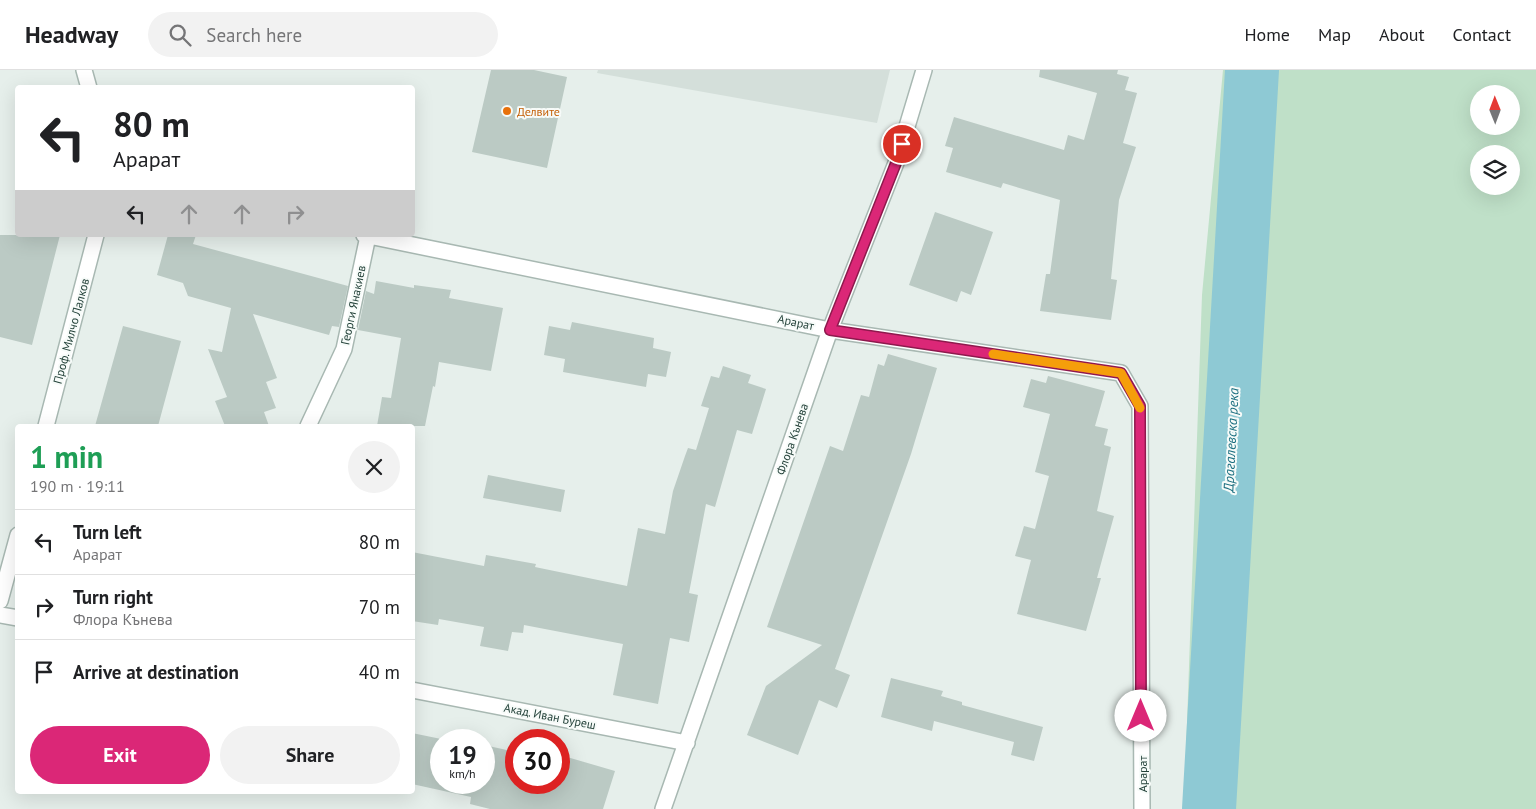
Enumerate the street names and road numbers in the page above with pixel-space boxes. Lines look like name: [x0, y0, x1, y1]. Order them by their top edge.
street label: Георги Янакиев: [337, 264, 369, 346]
street label: Проф. Милчо Лалков: [50, 277, 92, 385]
street label: Арарат: [776, 311, 816, 333]
street label: Флора Кънева: [773, 401, 811, 477]
street label: Акад. Иван Буреш: [503, 700, 597, 732]
street label: Арарат: [1135, 755, 1150, 792]

